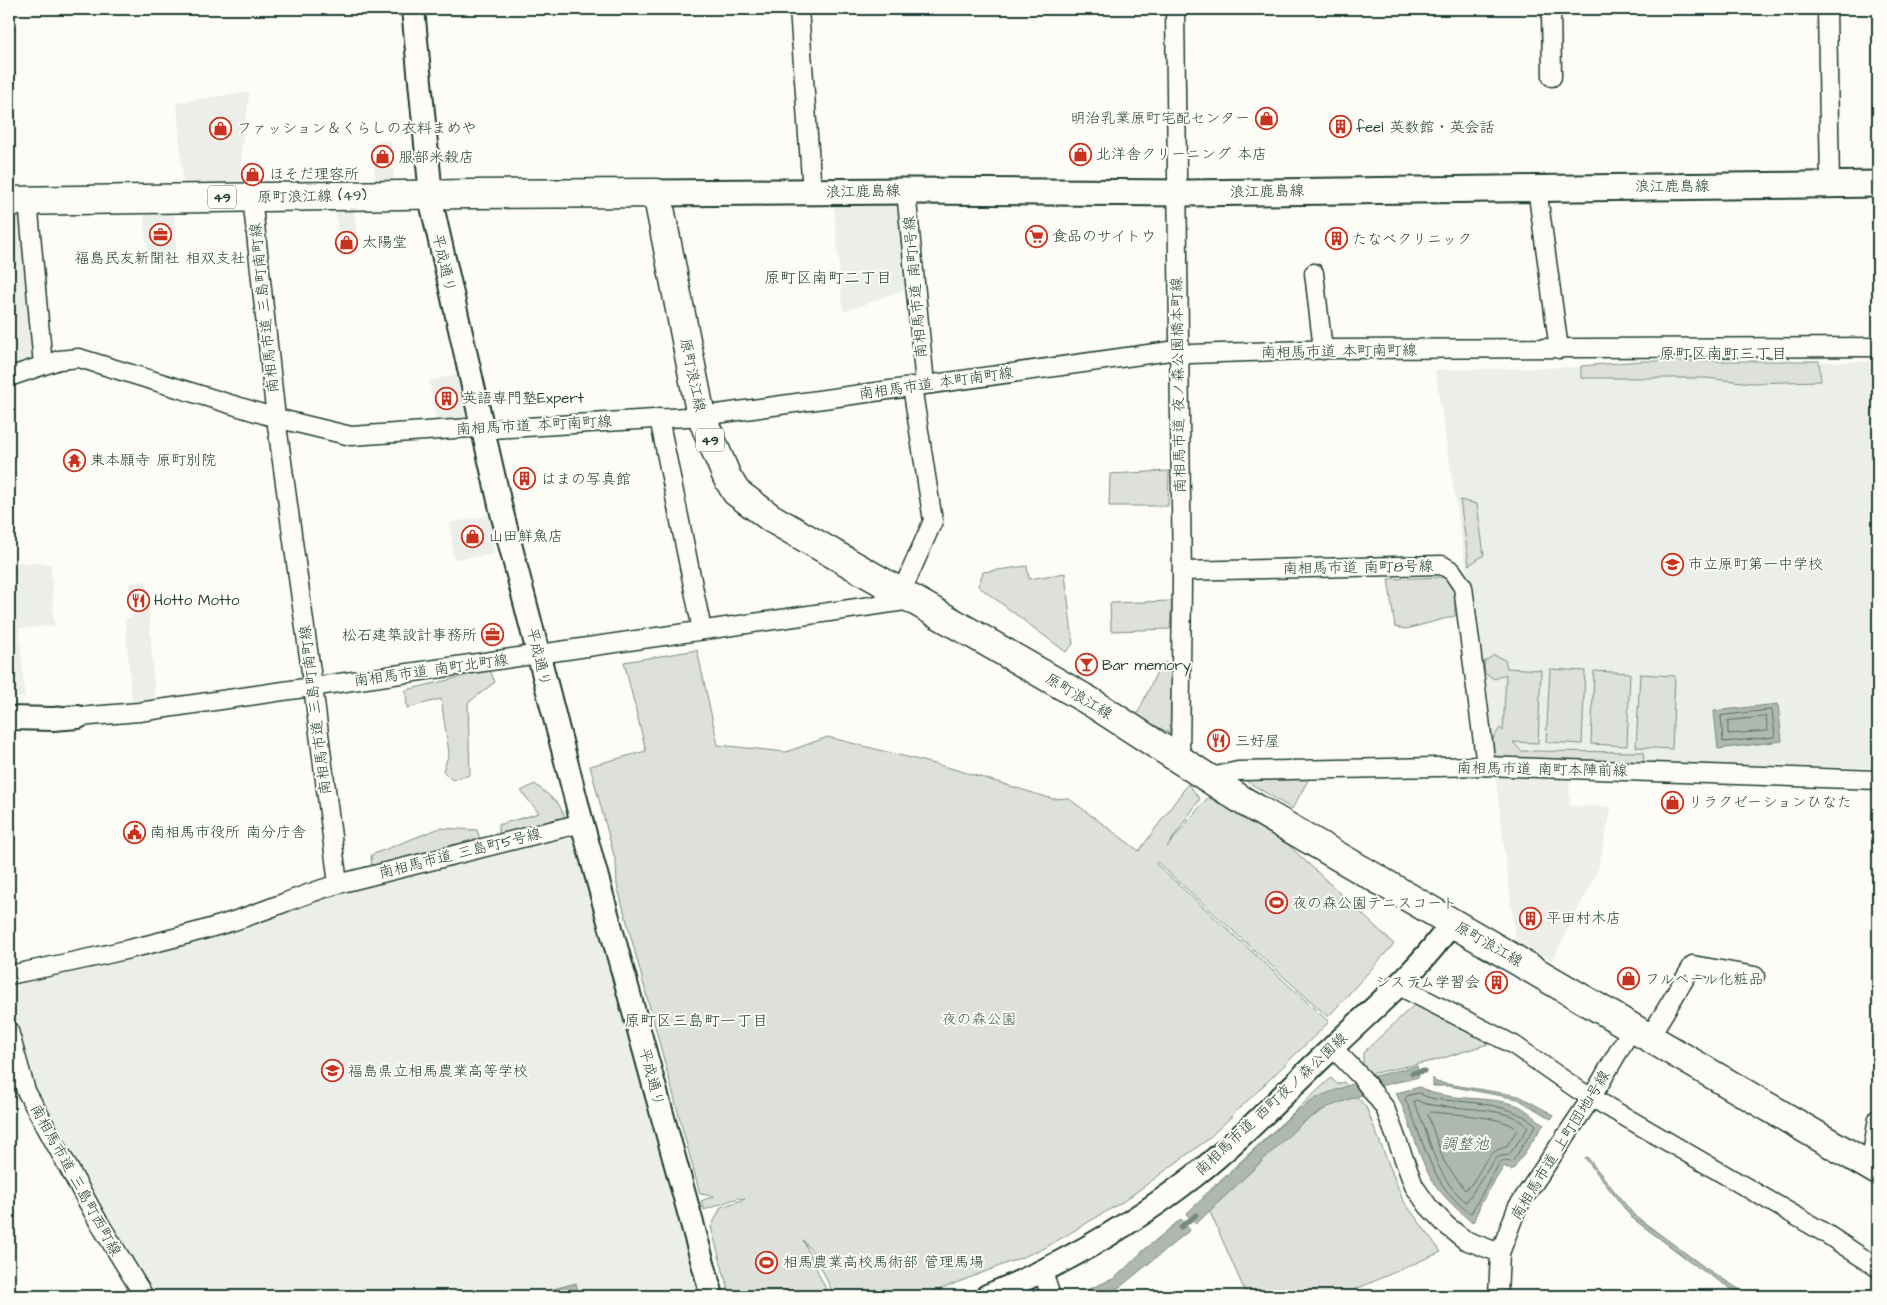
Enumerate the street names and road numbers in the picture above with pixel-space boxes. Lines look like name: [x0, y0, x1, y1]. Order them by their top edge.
street label: 浪江鹿島線: [1634, 176, 1710, 197]
street label: 浪江鹿島線: [825, 180, 901, 203]
street label: 浪江鹿島線: [1229, 180, 1305, 203]
street label: 原町浪江線 (49): [257, 185, 367, 208]
road number: 49: [208, 186, 236, 208]
street label: 南相馬市道 南町1号線: [899, 215, 932, 359]
street label: 南相馬市道 三島町南町線: [245, 222, 284, 394]
street label: 平成通り: [427, 232, 460, 295]
street label: 南相馬市道 夜ノ森公園橋本町線: [1166, 277, 1191, 493]
street label: 原町浪江線: [674, 336, 711, 414]
street label: 南相馬市道 本町南町線: [1261, 340, 1417, 363]
street label: 南相馬市道 本町南町線: [857, 362, 1015, 405]
street label: 南相馬市道 本町南町線: [456, 411, 612, 440]
road number: 49: [696, 428, 724, 452]
street label: 南相馬市道 南町8号線: [1282, 556, 1434, 579]
street label: 南相馬市道 三島町南町線: [295, 624, 336, 796]
street label: 平成通り: [521, 625, 556, 689]
street label: 南相馬市道 南町北町線: [352, 649, 510, 692]
street label: 原町浪江線: [1041, 668, 1116, 725]
street label: 南相馬市道 南町本陣前線: [1456, 758, 1628, 781]
street label: 南相馬市道 三島町5号線: [377, 823, 544, 884]
street label: 原町浪江線: [1451, 917, 1526, 972]
street label: 南相馬市道 西町夜ノ森公園線: [1191, 1028, 1352, 1181]
street label: 平成通り: [634, 1045, 669, 1109]
street label: 南相馬市道 上町団地1号線: [1506, 1066, 1615, 1224]
street label: 南相馬市道 三島町西町線: [25, 1100, 126, 1260]

